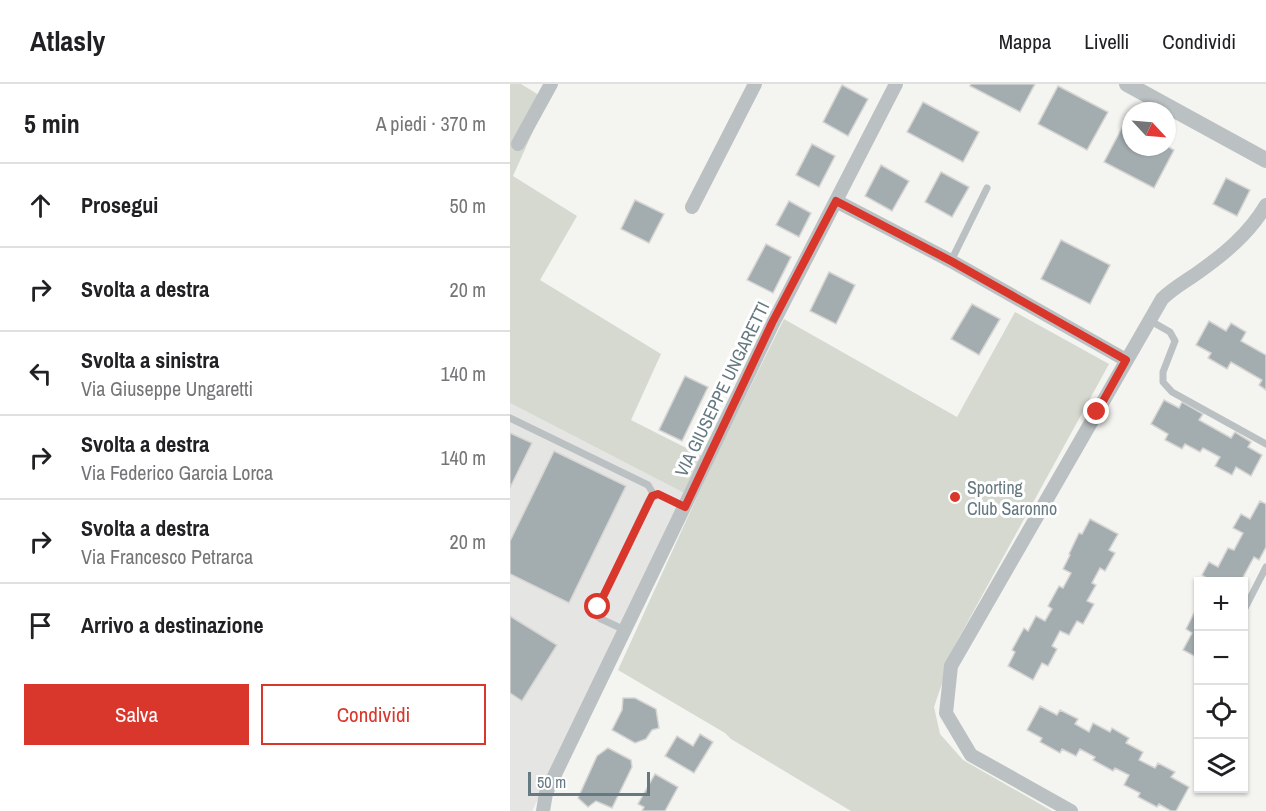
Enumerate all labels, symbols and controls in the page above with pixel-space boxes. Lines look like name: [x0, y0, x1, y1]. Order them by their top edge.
text: Atlasly: [30, 22, 105, 60]
text: Mappa: [999, 27, 1051, 56]
text: Livelli: [1084, 27, 1129, 56]
text: Condividi: [1162, 27, 1236, 56]
north arrow: [1122, 102, 1176, 156]
text: 5 min: [24, 106, 80, 141]
text: A piedi · 370 m: [376, 110, 486, 137]
icon: ahead: [24, 189, 57, 222]
text: Prosegui: [81, 190, 158, 220]
text: 50 m: [450, 192, 486, 219]
icon: right: [24, 273, 57, 306]
text: Svolta a destra: [81, 274, 209, 304]
text: 20 m: [450, 276, 486, 303]
street label: VIA GIUSEPPE UNGARETTI: [669, 297, 775, 481]
text: Svolta a sinistra: [81, 345, 219, 375]
icon: left: [24, 357, 57, 390]
text: 140 m: [440, 360, 486, 387]
text: Via Giuseppe Ungaretti: [81, 375, 253, 402]
route end: [1083, 398, 1109, 424]
text: Svolta a destra: [81, 429, 209, 459]
icon: right: [24, 441, 57, 474]
text: 140 m: [440, 444, 486, 471]
text: Via Federico Garcia Lorca: [81, 459, 273, 486]
place label: Sporting Club Saronno: [967, 475, 1057, 521]
marker: Sporting Club Saronno: [948, 490, 962, 504]
text: Svolta a destra: [81, 513, 209, 543]
icon: right: [24, 525, 57, 558]
text: 20 m: [450, 528, 486, 555]
text: Via Francesco Petrarca: [81, 543, 253, 570]
map controls: [1194, 577, 1248, 793]
button: +: [1194, 577, 1248, 631]
route start: [584, 593, 610, 619]
icon: arrive: [24, 609, 57, 642]
text: Arrivo a destinazione: [81, 610, 263, 640]
button: −: [1194, 631, 1248, 685]
button: Salva: [24, 684, 249, 745]
button: Condividi: [261, 684, 486, 745]
button: locate: [1194, 685, 1248, 739]
button: layers: [1194, 739, 1248, 793]
scale bar: [528, 769, 650, 796]
text: 50 m: [537, 771, 566, 793]

